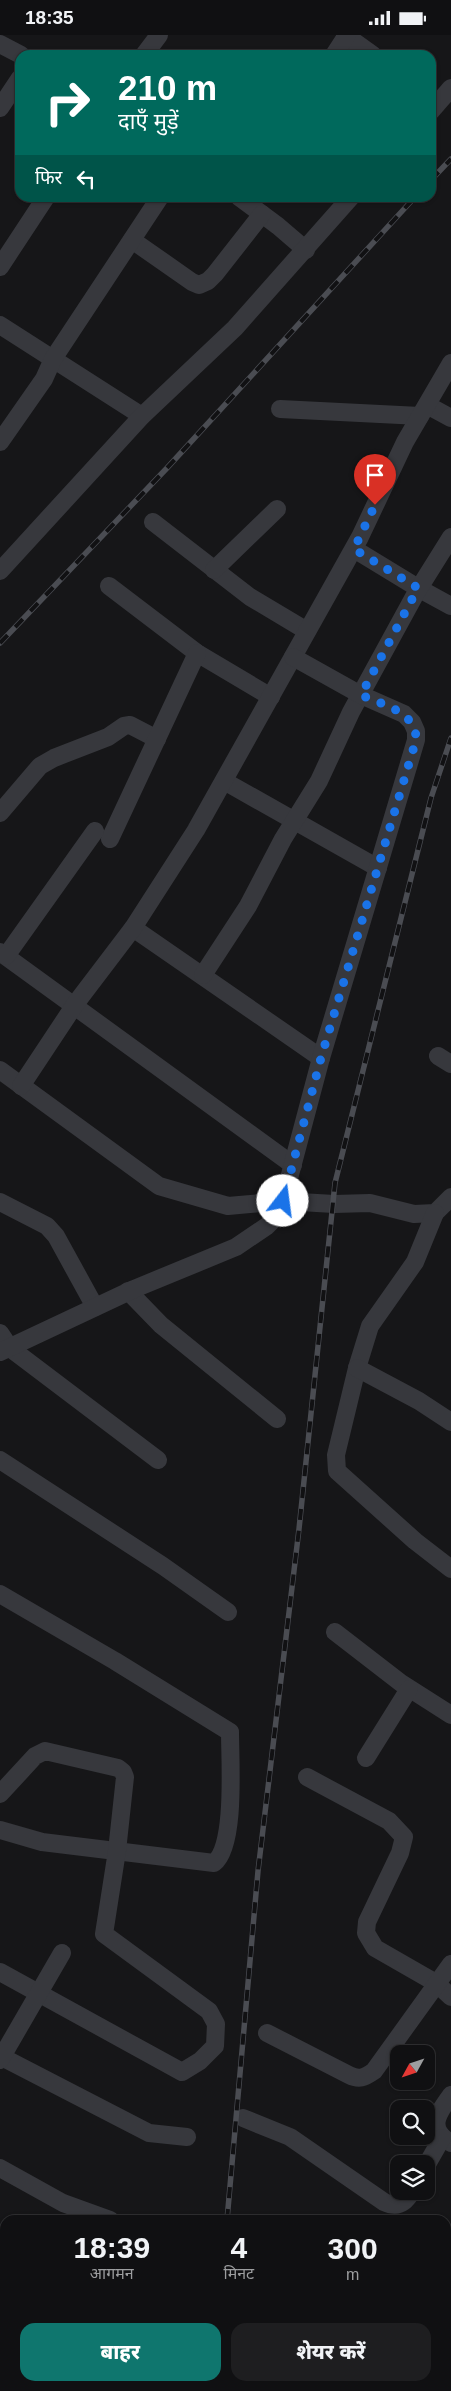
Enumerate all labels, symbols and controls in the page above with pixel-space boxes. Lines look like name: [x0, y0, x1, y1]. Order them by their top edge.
text: 18:35: [25, 7, 74, 28]
text: 210 m: [118, 68, 217, 107]
icon: right: [35, 70, 100, 135]
text: दाएँ मुड़ें: [118, 109, 179, 134]
icon: left: [72, 165, 100, 193]
text: फिर: [35, 167, 62, 188]
pin: [354, 454, 396, 505]
icon: arrive: [361, 461, 389, 489]
position arrow: [256, 1174, 308, 1226]
north arrow: [390, 2045, 435, 2090]
map controls: [390, 2045, 435, 2200]
button: search: [390, 2100, 435, 2145]
button: layers: [390, 2155, 435, 2200]
text: 18:39: [73, 2231, 150, 2264]
text: 4: [230, 2231, 247, 2264]
text: 300: [328, 2232, 378, 2265]
text: आगमन: [90, 2265, 134, 2282]
text: मिनट: [223, 2265, 254, 2282]
text: m: [346, 2266, 359, 2283]
button: बाहर: [20, 2323, 221, 2381]
button: शेयर करें: [231, 2323, 431, 2381]

